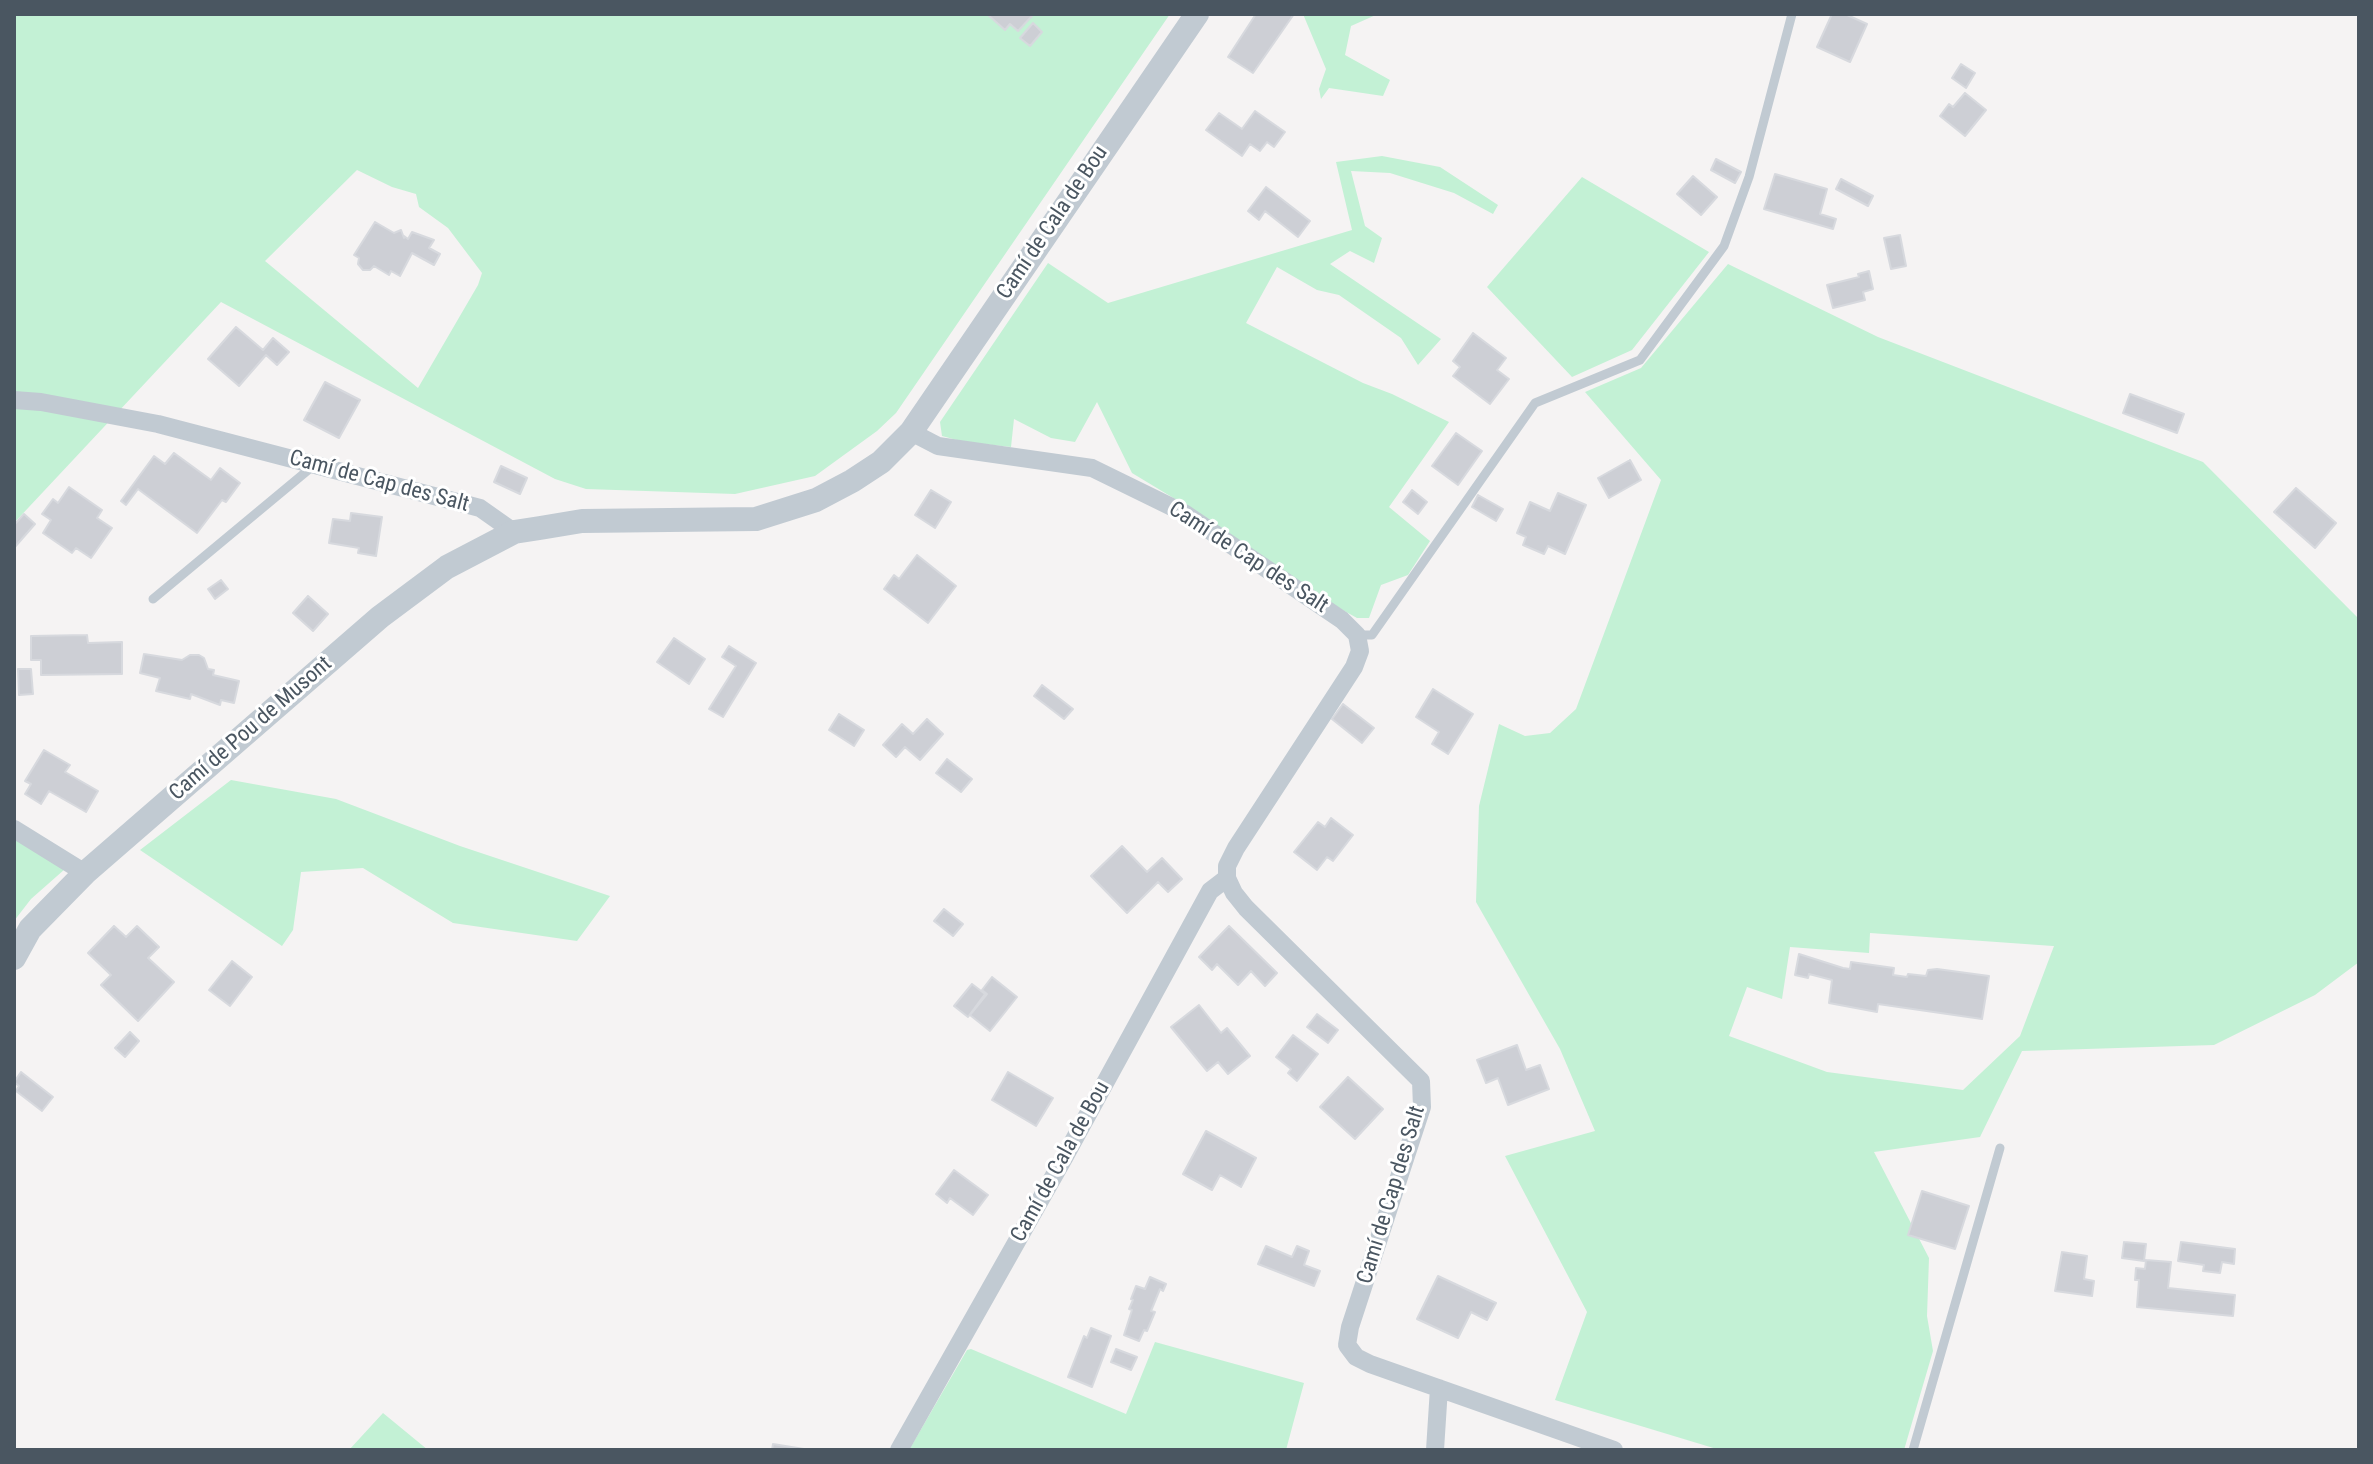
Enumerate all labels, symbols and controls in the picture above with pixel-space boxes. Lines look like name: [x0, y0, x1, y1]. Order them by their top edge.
street label: Camí de Cala de Bou: [992, 141, 1114, 305]
street label: Camí de Cap des Salt: [286, 445, 472, 519]
street label: Camí de Cap des Salt: [1163, 497, 1333, 619]
street label: Camí de Pou de Musont: [164, 651, 338, 807]
street label: Camí de Cala de Bou: [1006, 1077, 1116, 1247]
street label: Camí de Cap des Salt: [1352, 1103, 1432, 1287]

